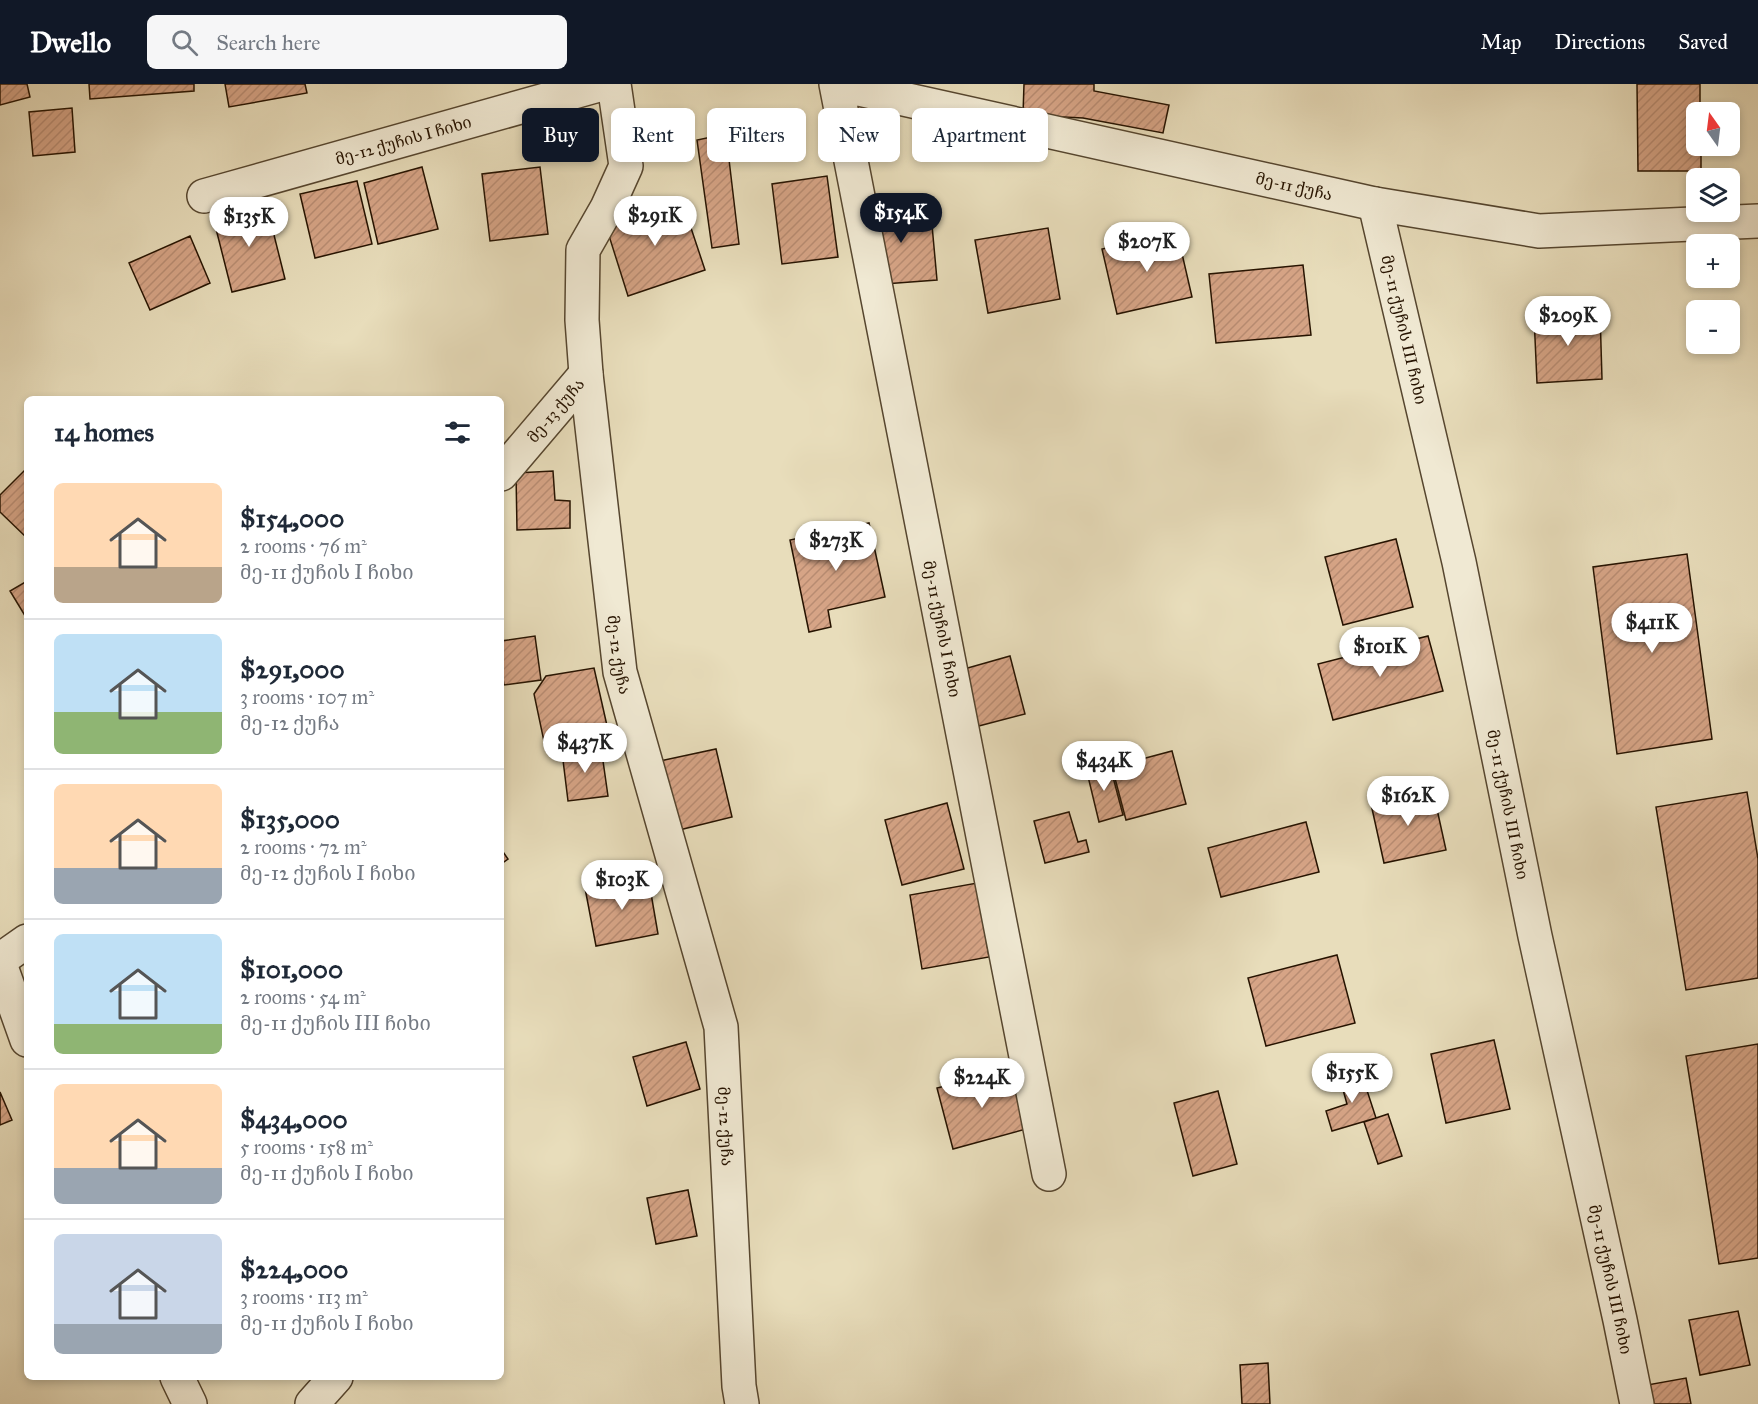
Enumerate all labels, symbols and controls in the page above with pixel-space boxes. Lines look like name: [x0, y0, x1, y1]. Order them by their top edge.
search box: [147, 15, 567, 69]
text: Dwello: [30, 25, 111, 60]
icon: search: [168, 26, 201, 59]
text: Search here: [216, 29, 320, 56]
text: Map: [1481, 29, 1522, 55]
text: Directions: [1555, 29, 1645, 55]
text: Saved: [1678, 29, 1728, 55]
north arrow: [1686, 102, 1740, 156]
map controls: [1686, 102, 1740, 354]
chip: Buy: [522, 108, 599, 162]
chip: Rent: [611, 108, 695, 162]
chip: Filters: [707, 108, 806, 162]
chip: New: [818, 108, 900, 162]
chip: Apartment: [912, 108, 1048, 162]
street label: მე-12 ქუჩის I ჩიხი: [333, 112, 474, 168]
street label: მე-11 ქუჩა: [1254, 168, 1334, 204]
button: layers: [1686, 168, 1740, 222]
pin: $154K: [859, 193, 943, 244]
pin: $291K: [613, 196, 697, 247]
pin: $135K: [207, 197, 291, 248]
text: $154K: [874, 200, 928, 224]
text: $291K: [628, 203, 682, 227]
text: $135K: [223, 204, 275, 228]
pin: $207K: [1105, 222, 1189, 273]
text: $207K: [1118, 229, 1176, 253]
button: +: [1686, 234, 1740, 288]
street label: მე-11 ქუჩის III ჩიხი: [1378, 253, 1431, 406]
pin: $209K: [1526, 296, 1610, 347]
button: −: [1686, 300, 1740, 354]
text: $209K: [1539, 303, 1597, 327]
street label: მე-13 ქუჩა: [523, 374, 588, 446]
text: 14 homes: [54, 416, 154, 448]
icon: filters: [441, 416, 474, 449]
text: $154,000: [240, 502, 344, 534]
icon: home: [102, 507, 174, 579]
pin: $273K: [794, 521, 878, 572]
text: $273K: [809, 528, 863, 552]
text: 2 rooms · 76 m²: [240, 534, 367, 558]
street label: მე-11 ქუჩის I ჩიხი: [919, 559, 965, 699]
text: მე-11 ქუჩის I ჩიხი: [240, 560, 414, 584]
pin: $411K: [1610, 603, 1694, 654]
text: $411K: [1625, 610, 1679, 634]
street label: მე-12 ქუჩა: [604, 614, 635, 696]
pin: $101K: [1338, 627, 1422, 678]
text: $101K: [1353, 634, 1407, 658]
text: $291,000: [240, 653, 345, 685]
icon: home: [102, 658, 174, 730]
text: 3 rooms · 107 m²: [240, 685, 374, 709]
text: მე-12 ქუჩა: [240, 711, 340, 735]
pin: $437K: [543, 723, 627, 774]
street label: მე-11 ქუჩის III ჩიხი: [1484, 728, 1533, 881]
text: $437K: [557, 730, 613, 754]
pin: $434K: [1062, 741, 1146, 792]
text: $434K: [1076, 748, 1132, 772]
pin: $162K: [1366, 776, 1450, 827]
text: $162K: [1381, 783, 1435, 807]
text: $135,000: [240, 803, 340, 835]
icon: home: [102, 808, 174, 880]
text: 2 rooms · 72 m²: [240, 835, 367, 859]
pin: $103K: [580, 860, 664, 911]
text: მე-12 ქუჩის I ჩიხი: [240, 861, 416, 885]
text: $103K: [595, 867, 649, 891]
text: $101,000: [240, 953, 343, 985]
icon: home: [102, 958, 174, 1030]
text: 2 rooms · 54 m²: [240, 985, 366, 1009]
text: მე-11 ქუჩის III ჩიხი: [240, 1011, 431, 1035]
pin: $155K: [1310, 1053, 1394, 1104]
pin: $224K: [940, 1058, 1024, 1109]
text: $155K: [1326, 1060, 1378, 1084]
text: $224K: [954, 1065, 1011, 1089]
street label: მე-12 ქუჩა: [714, 1086, 737, 1167]
text: $434,000: [240, 1103, 348, 1135]
icon: home: [102, 1108, 174, 1180]
text: 5 rooms · 158 m²: [240, 1135, 373, 1159]
text: მე-11 ქუჩის I ჩიხი: [240, 1161, 414, 1185]
street label: მე-11 ქუჩის III ჩიხი: [1585, 1203, 1636, 1356]
text: $224,000: [240, 1253, 348, 1285]
icon: home: [102, 1258, 174, 1330]
text: 3 rooms · 113 m²: [240, 1285, 368, 1309]
text: მე-11 ქუჩის I ჩიხი: [240, 1311, 414, 1335]

